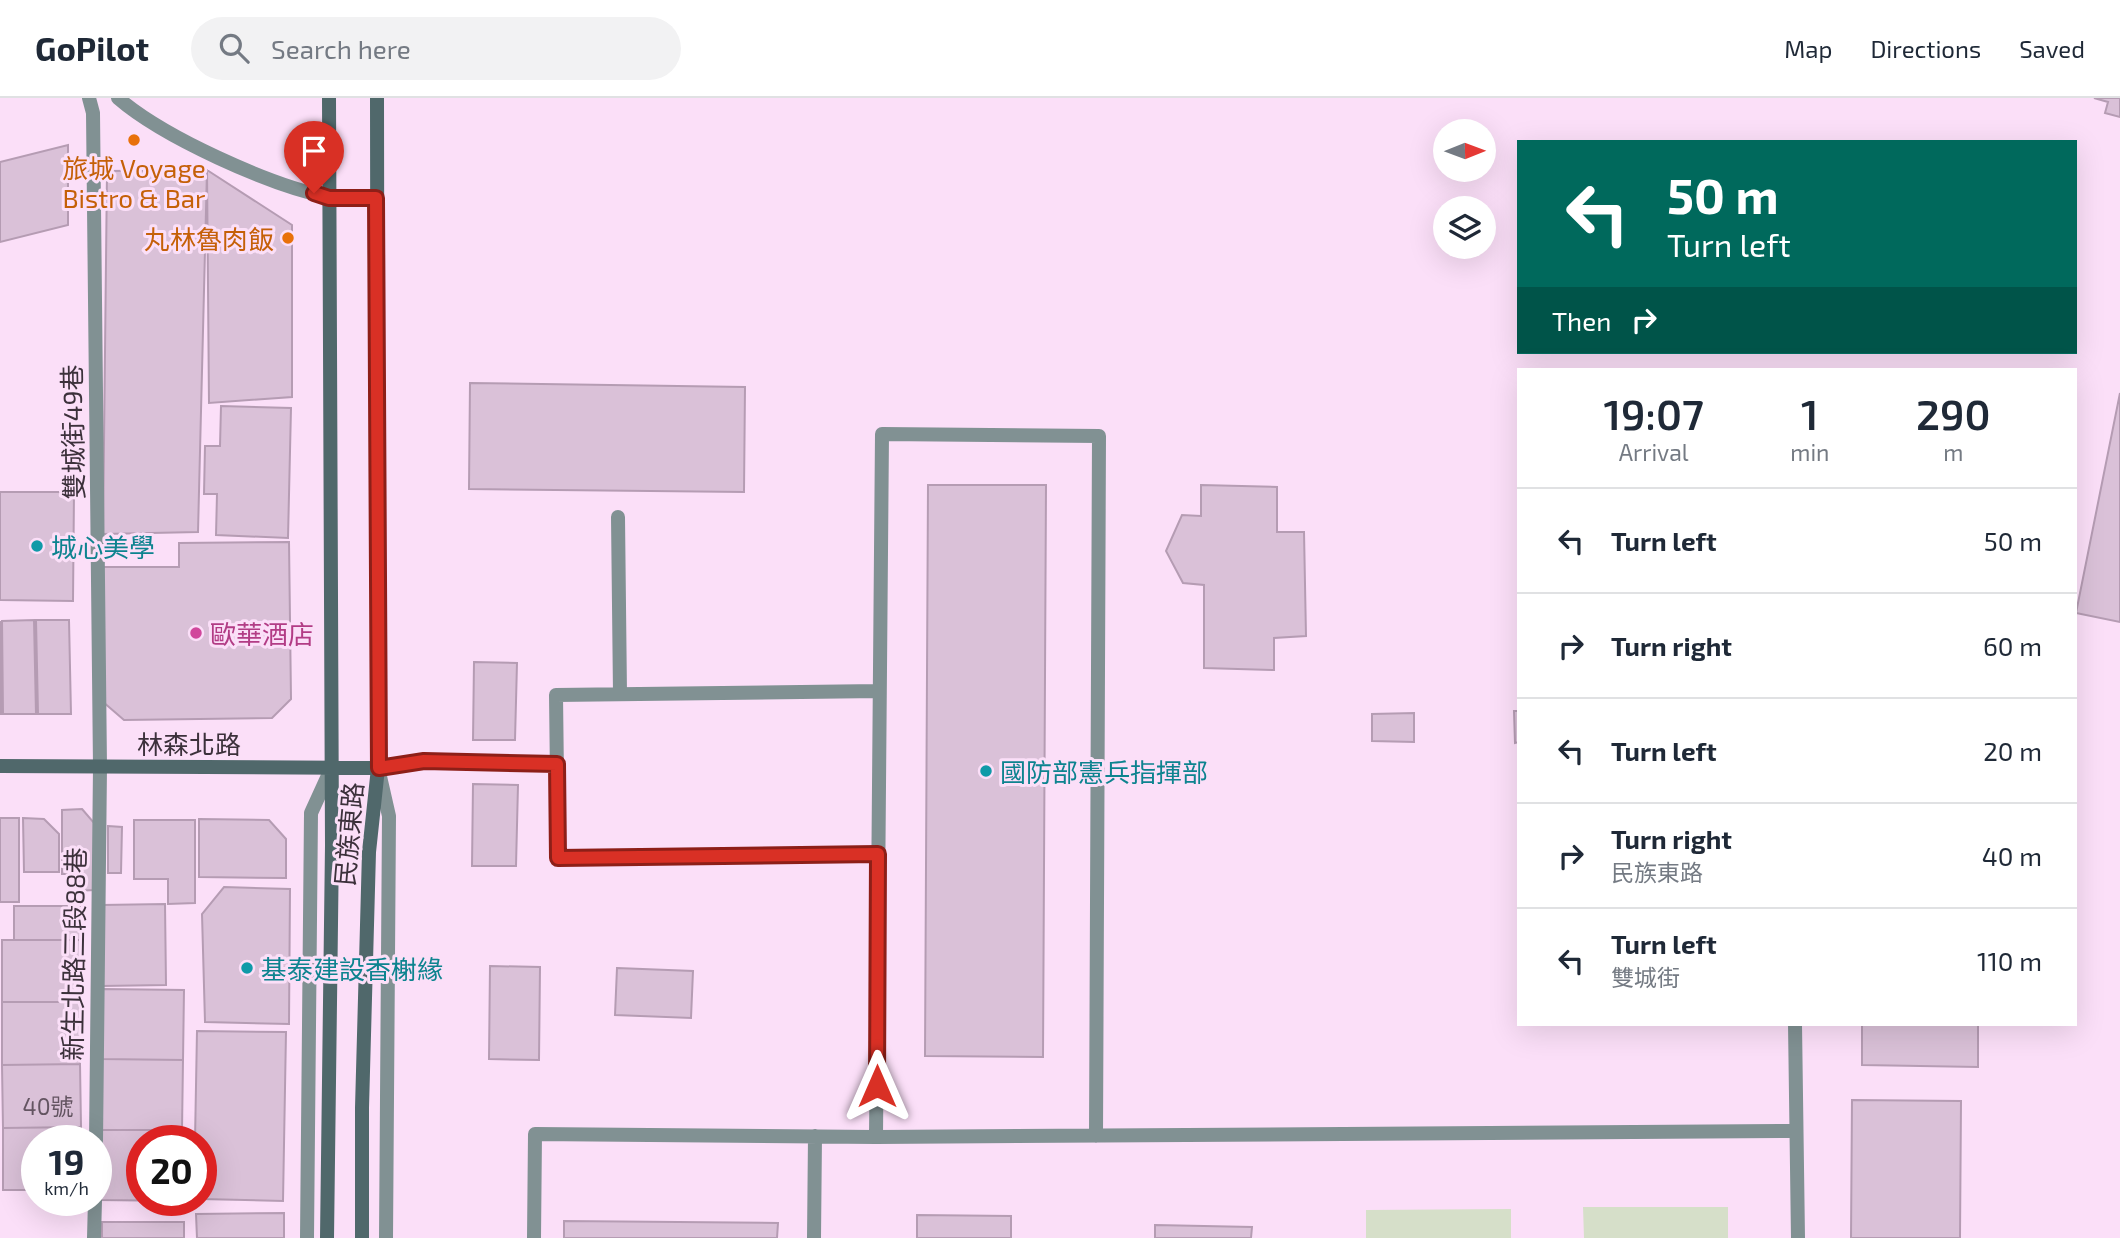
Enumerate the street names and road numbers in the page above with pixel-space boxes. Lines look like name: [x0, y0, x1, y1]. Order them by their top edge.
street label: 雙城街49巷: [55, 364, 89, 500]
street label: 林森北路: [137, 728, 241, 759]
street label: 民族東路: [328, 781, 368, 887]
street label: 新生北路三段88巷: [56, 847, 90, 1061]

